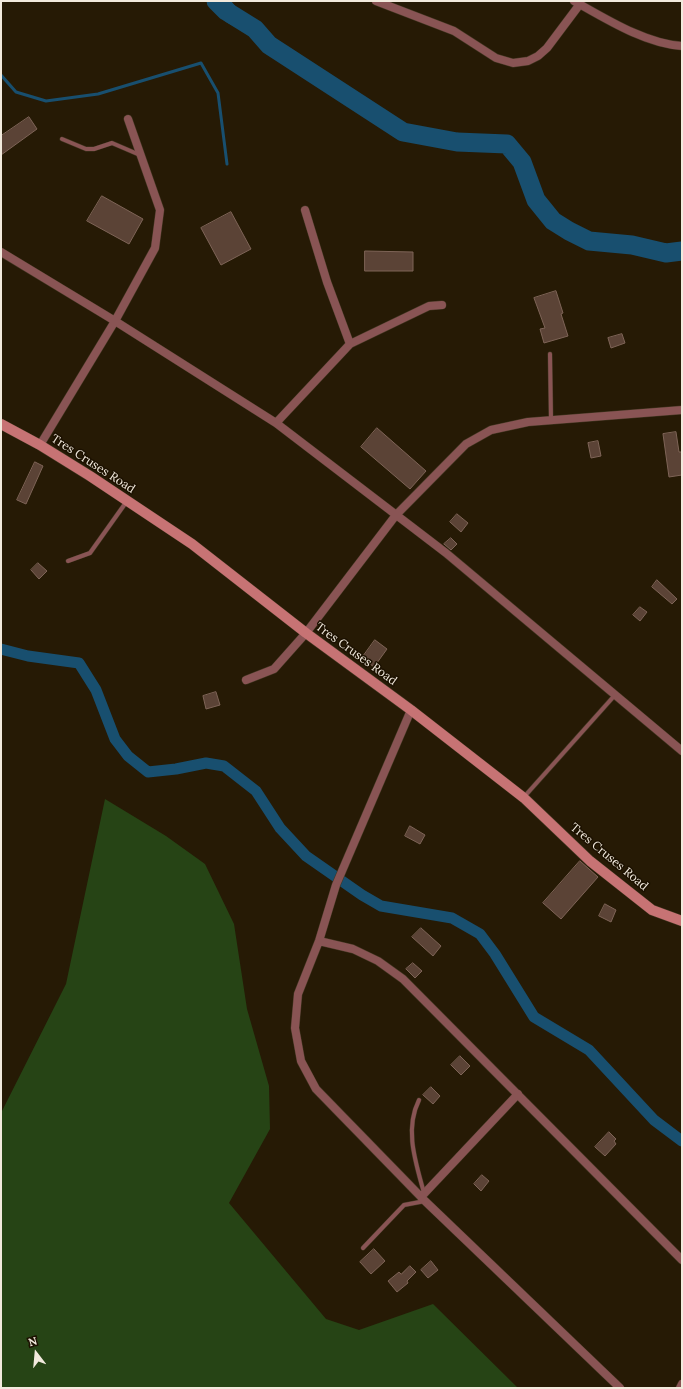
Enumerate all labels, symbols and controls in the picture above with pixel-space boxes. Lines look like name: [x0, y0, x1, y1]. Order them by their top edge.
street label: Tres Cruses Road: [48, 431, 138, 497]
street label: Tres Cruses Road: [312, 620, 400, 688]
street label: Tres Cruses Road: [567, 820, 651, 894]
north arrow: [16, 1333, 56, 1373]
text: N: [27, 1334, 39, 1349]

